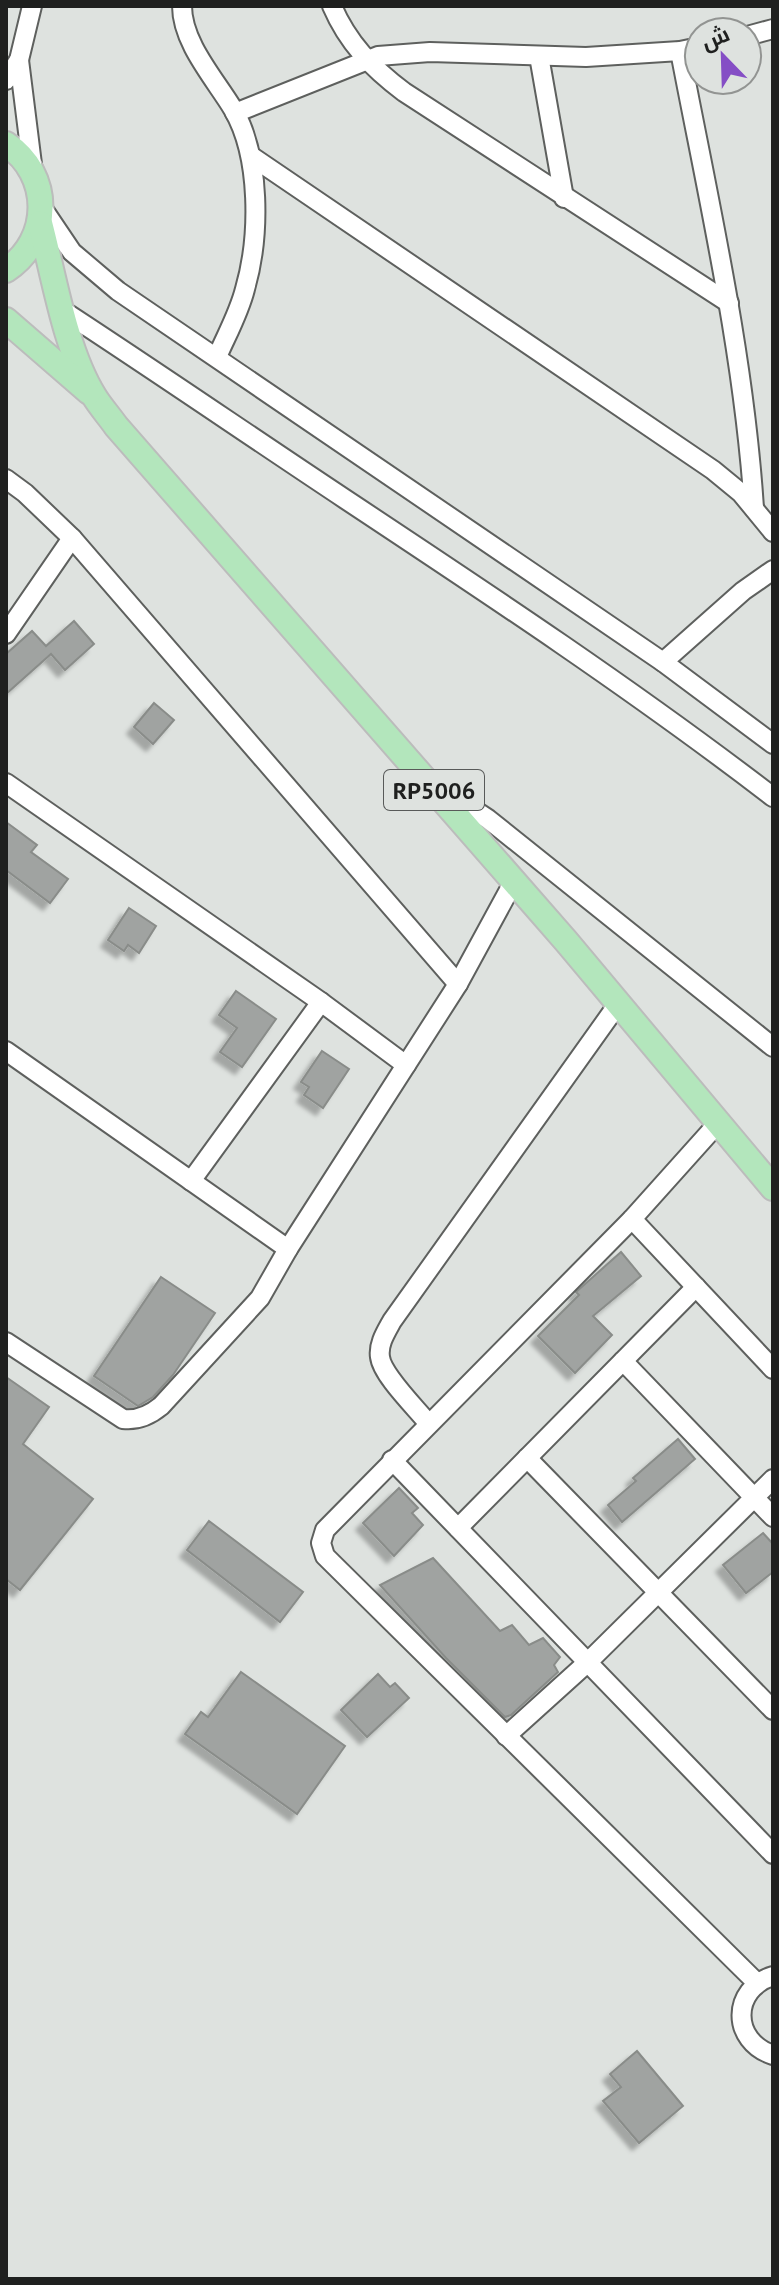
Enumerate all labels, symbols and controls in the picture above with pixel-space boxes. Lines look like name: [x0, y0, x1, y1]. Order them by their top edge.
north arrow: [683, 16, 763, 96]
text: ش: [697, 19, 734, 56]
road number: RP5006: [384, 770, 484, 810]

